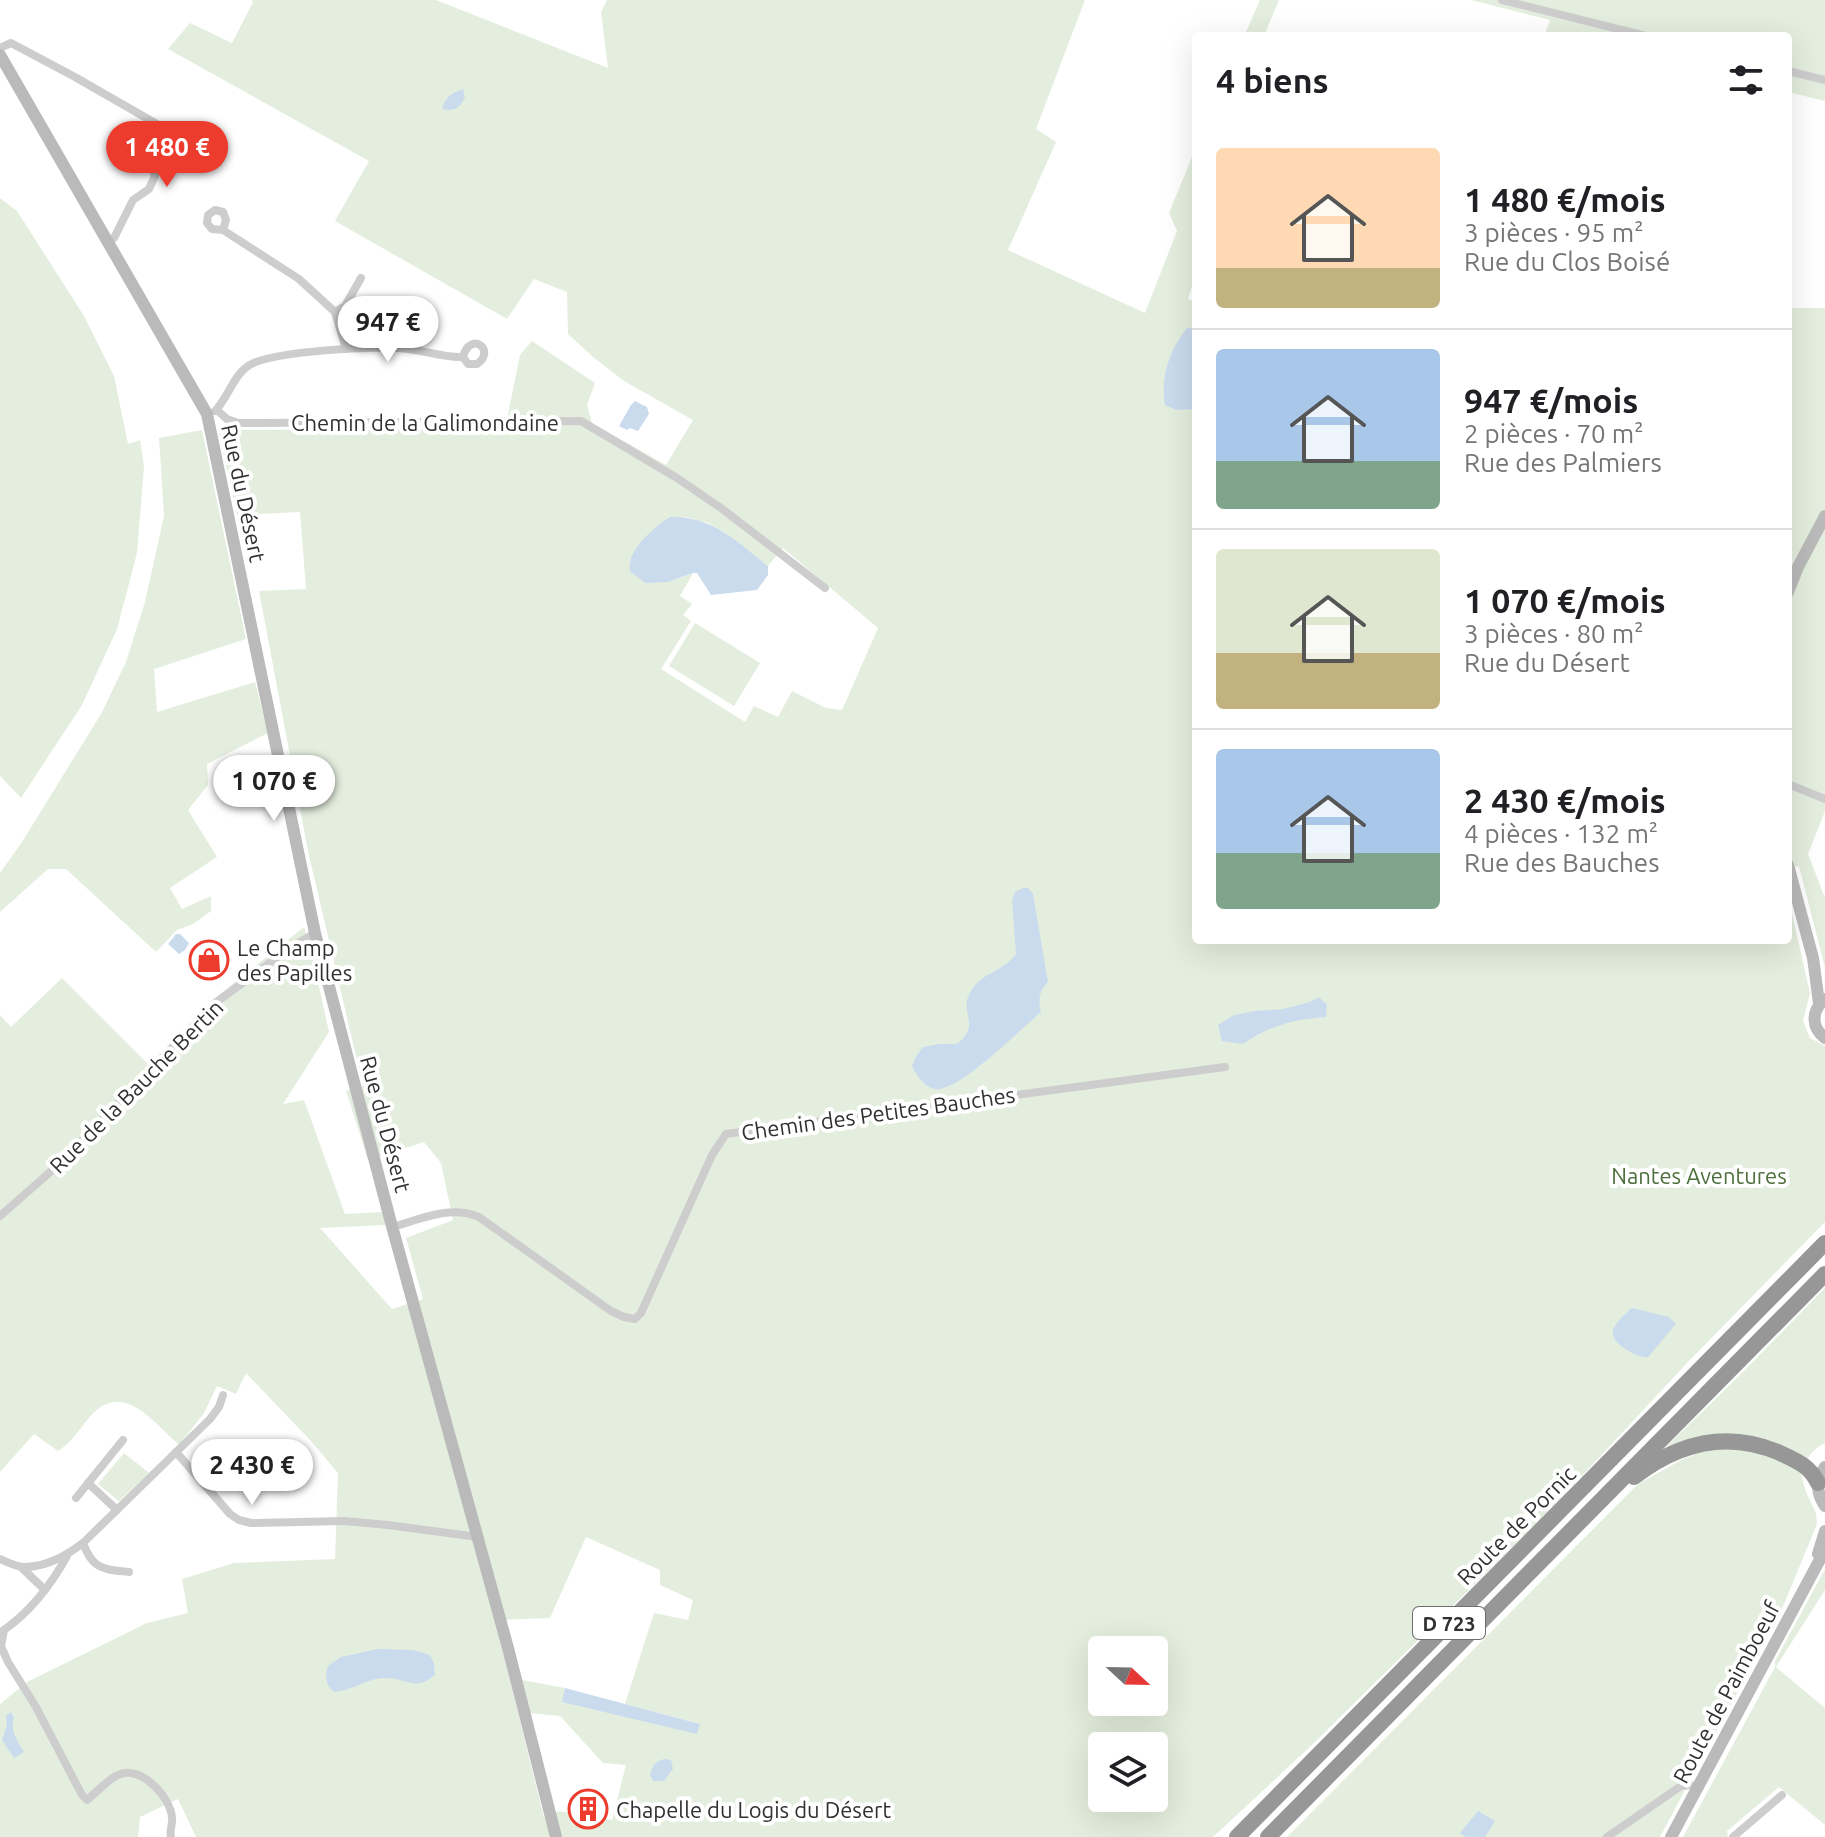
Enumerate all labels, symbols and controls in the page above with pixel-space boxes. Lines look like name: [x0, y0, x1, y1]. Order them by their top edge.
icon: filters: [1724, 58, 1768, 102]
text: 4 biens: [1216, 61, 1329, 99]
pin: 1 480 €: [93, 121, 241, 189]
text: 1 480 €: [124, 132, 210, 161]
icon: home: [1280, 180, 1376, 276]
text: 1 480 €/mois: [1464, 180, 1666, 218]
text: 3 pièces · 95 m²: [1464, 218, 1644, 247]
text: Rue du Clos Boisé: [1464, 247, 1670, 276]
pin: 947 €: [332, 296, 444, 364]
text: 947 €: [356, 307, 420, 336]
icon: home: [1280, 381, 1376, 477]
text: 947 €/mois: [1464, 381, 1638, 419]
street label: Chemin de la Galimondaine: [291, 410, 559, 435]
text: 2 pièces · 70 m²: [1464, 419, 1644, 448]
street label: Rue du Désert: [217, 422, 271, 565]
text: Rue des Palmiers: [1464, 448, 1662, 477]
icon: home: [1280, 581, 1376, 677]
text: 1 070 €/mois: [1464, 581, 1666, 619]
text: 3 pièces · 80 m²: [1464, 619, 1644, 648]
text: Rue du Désert: [1464, 648, 1630, 677]
pin: 1 070 €: [200, 755, 348, 823]
text: 1 070 €: [231, 766, 317, 795]
icon: home: [1280, 781, 1376, 877]
text: 2 430 €/mois: [1464, 781, 1666, 819]
text: 4 pièces · 132 m²: [1464, 819, 1658, 848]
text: Rue des Bauches: [1464, 848, 1659, 877]
place label: Le Champ des Papilles: [237, 935, 352, 985]
shop icon: Le Champ des Papilles: [188, 939, 230, 981]
street label: Rue de la Bauche Bertin: [44, 994, 228, 1178]
street label: Rue du Désert: [356, 1053, 416, 1195]
street label: Chemin des Petites Bauches: [739, 1081, 1017, 1145]
park label: Nantes Aventures: [1611, 1163, 1787, 1188]
pin: 2 430 €: [178, 1439, 326, 1507]
text: 2 430 €: [209, 1450, 295, 1479]
street label: Route de Pornic: [1452, 1461, 1580, 1589]
street label: Route de Paimboeuf: [1667, 1596, 1785, 1787]
road number: D 723: [1413, 1607, 1485, 1639]
north arrow: [1088, 1636, 1168, 1716]
map controls: [1088, 1636, 1168, 1812]
button: layers: [1088, 1732, 1168, 1812]
building icon: Chapelle du Logis du Désert: [567, 1788, 609, 1830]
place label: Chapelle du Logis du Désert: [616, 1797, 891, 1822]

